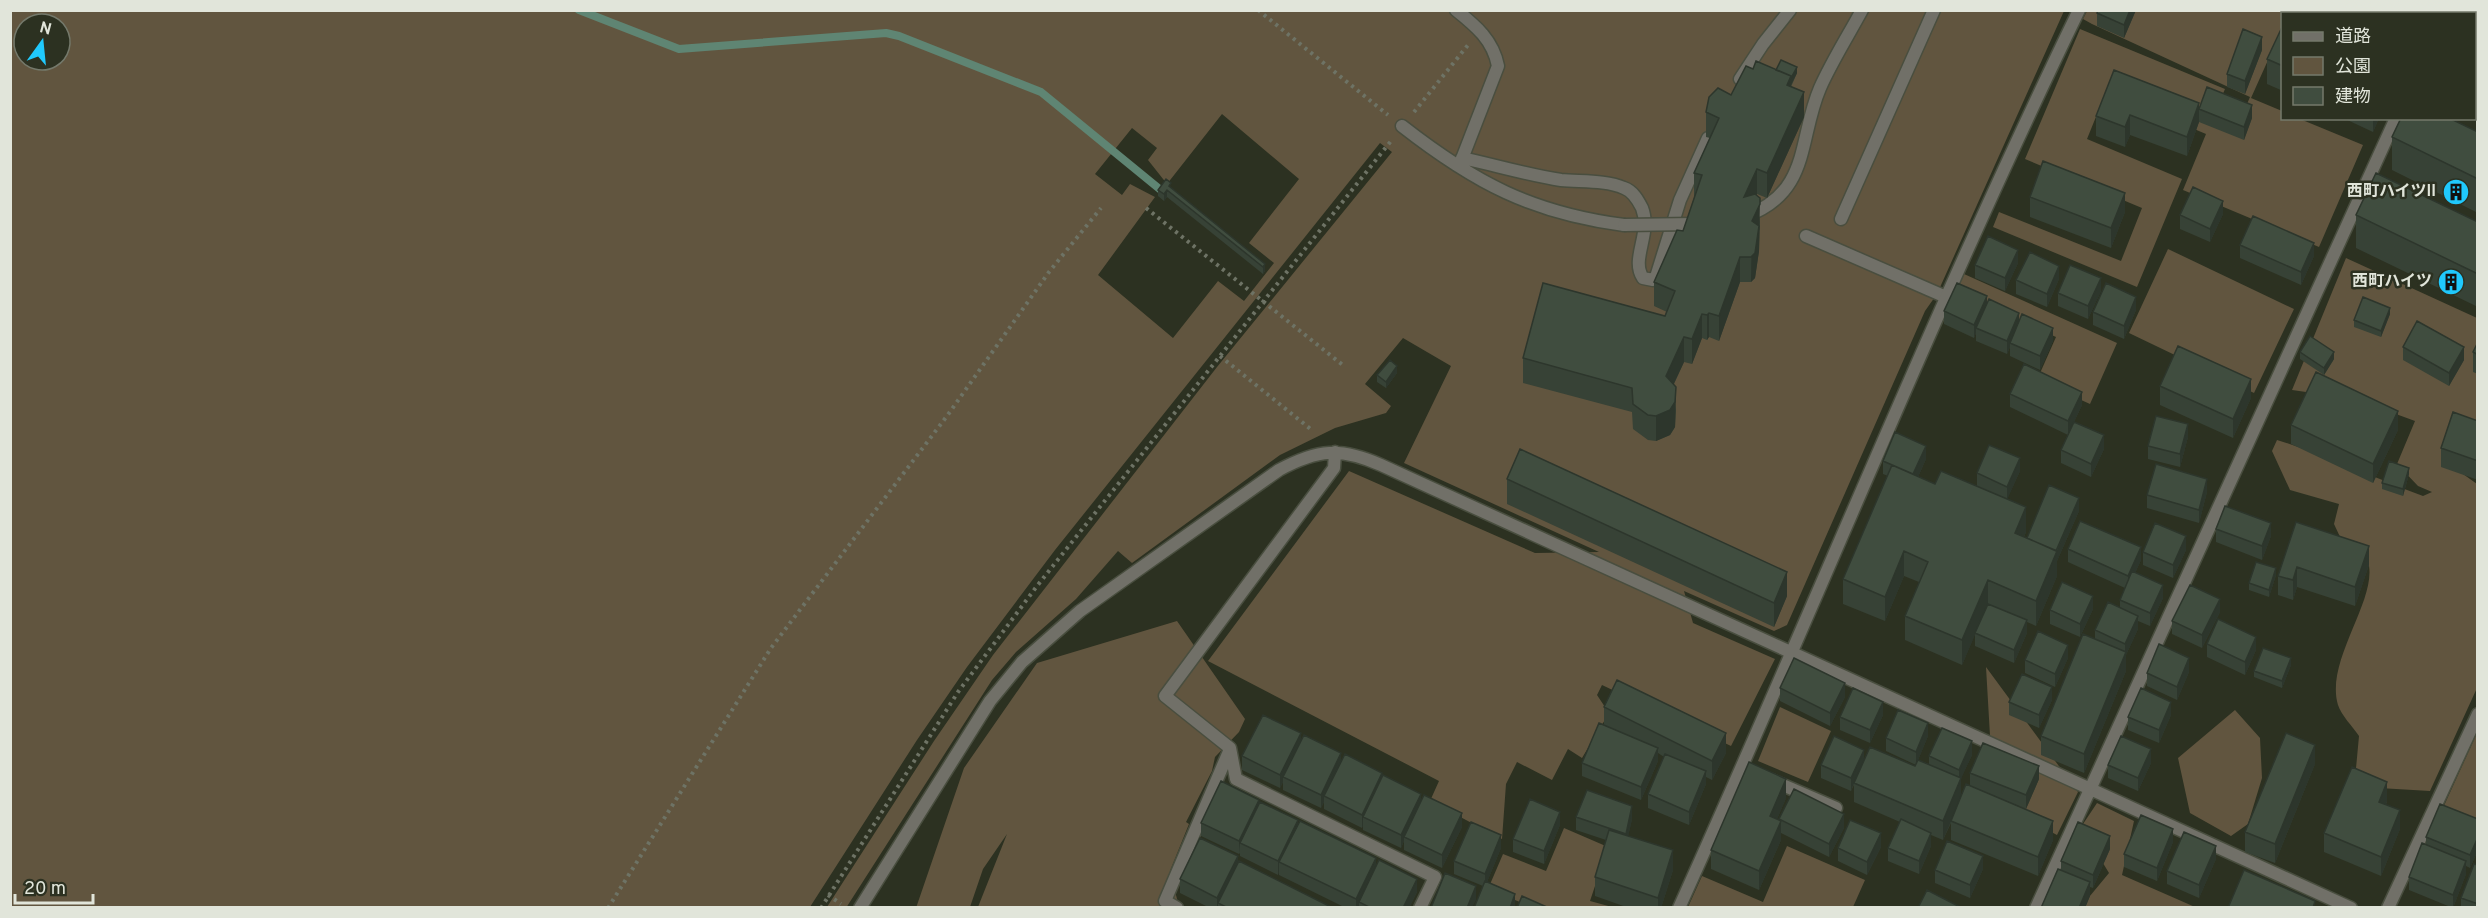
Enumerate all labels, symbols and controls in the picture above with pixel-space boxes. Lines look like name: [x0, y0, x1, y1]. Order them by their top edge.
north arrow: [12, 12, 72, 72]
legend: [2281, 12, 2476, 120]
text: N: [37, 18, 54, 41]
text: 道路: [2335, 26, 2371, 49]
text: 公園: [2335, 56, 2371, 79]
text: 建物: [2335, 86, 2371, 109]
building icon: 西町ハイツII: [2441, 177, 2471, 207]
place label: 西町ハイツII: [2347, 182, 2436, 202]
building icon: 西町ハイツ: [2436, 267, 2466, 297]
place label: 西町ハイツ: [2352, 272, 2432, 292]
scale bar: [15, 867, 93, 905]
text: 20 m: [24, 878, 66, 901]

